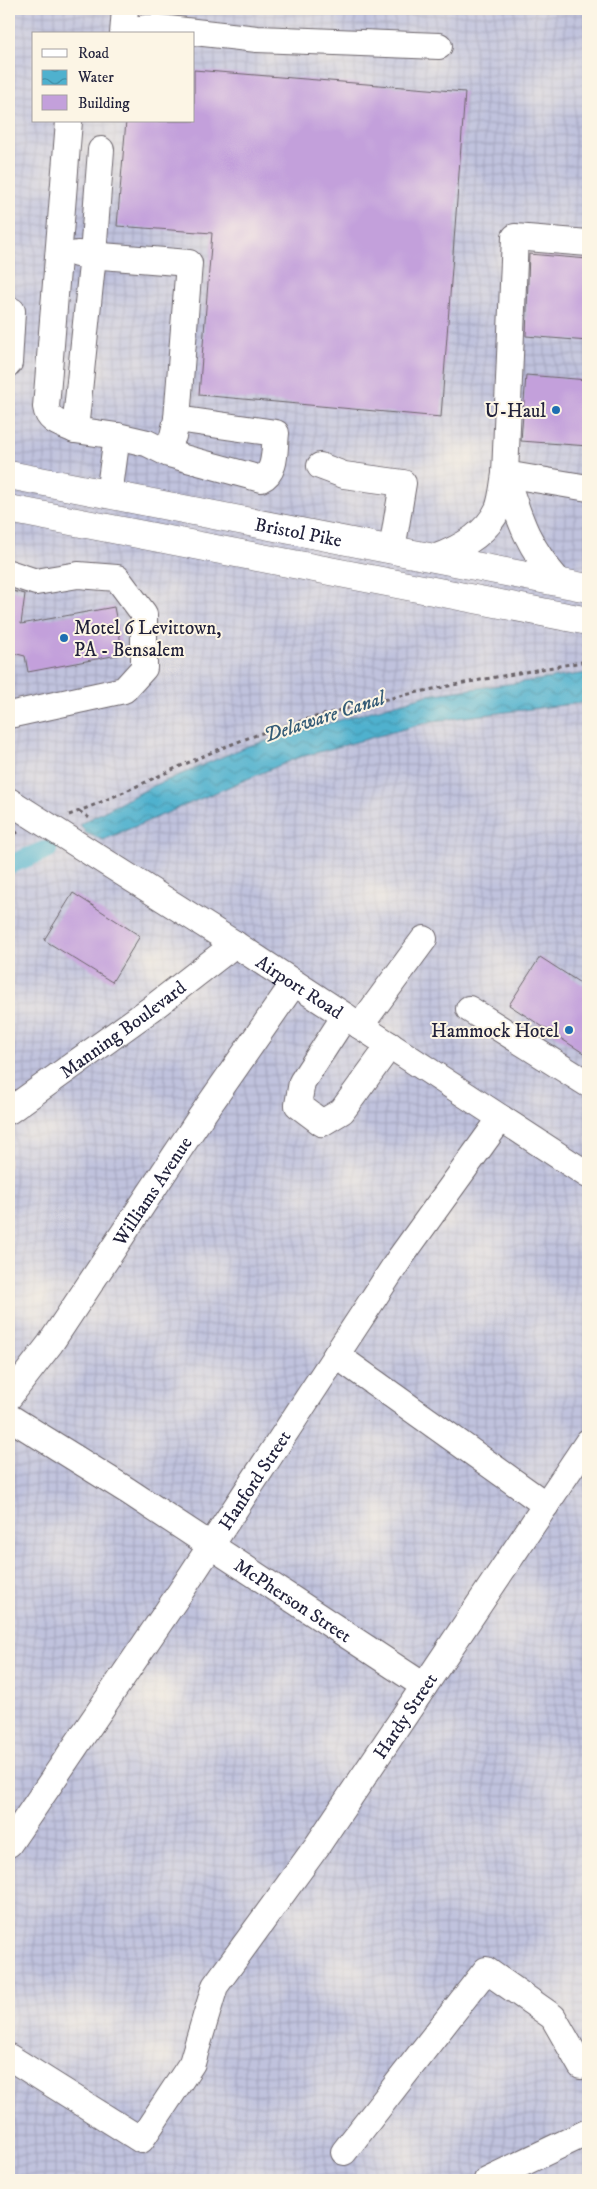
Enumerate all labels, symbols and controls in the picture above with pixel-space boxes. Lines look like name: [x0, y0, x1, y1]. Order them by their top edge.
legend: [32, 32, 195, 122]
text: Road: [78, 44, 110, 63]
text: Water: [77, 68, 114, 87]
text: Building: [78, 94, 130, 113]
place label: U-Haul: [485, 400, 546, 423]
marker: U-Haul: [550, 404, 562, 416]
street label: Bristol Pike: [253, 513, 344, 553]
place label: Motel 6 Levittown, PA - Bensalem: [74, 617, 221, 662]
marker: Motel 6 Levittown, PA - Bensalem: [58, 632, 70, 644]
water label: Delaware Canal: [261, 686, 390, 749]
street label: Airport Road: [251, 951, 347, 1025]
street label: Manning Boulevard: [56, 976, 191, 1084]
place label: Hammock Hotel: [431, 1020, 559, 1043]
marker: Hammock Hotel: [563, 1024, 575, 1036]
street label: Williams Avenue: [108, 1132, 198, 1251]
street label: Hanford Street: [214, 1426, 296, 1535]
street label: McPherson Street: [229, 1554, 355, 1648]
street label: Hardy Street: [369, 1669, 443, 1764]

